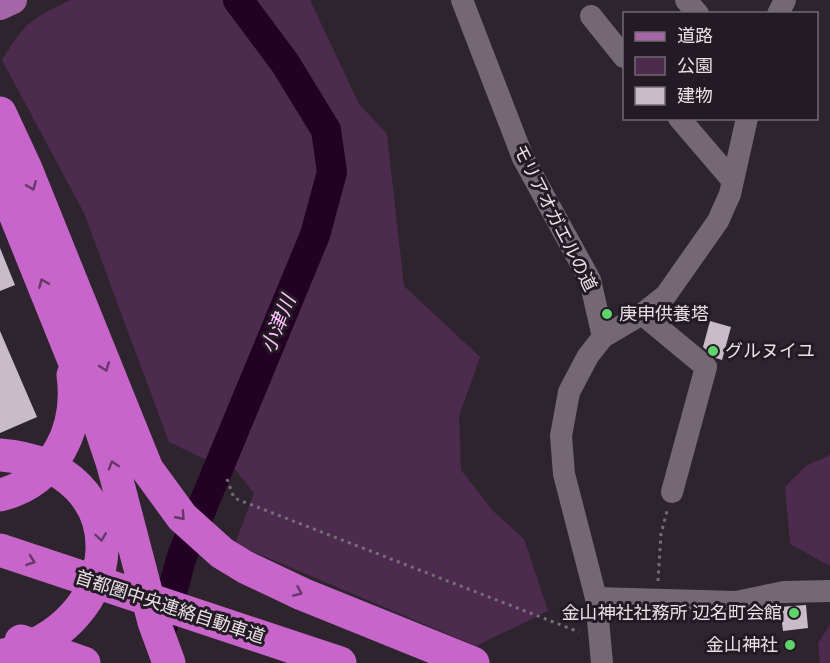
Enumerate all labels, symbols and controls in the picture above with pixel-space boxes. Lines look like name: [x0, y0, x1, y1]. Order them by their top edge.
legend: [623, 12, 818, 120]
text: 道路: [677, 25, 713, 46]
text: 公園: [677, 55, 713, 76]
text: 建物: [677, 85, 713, 106]
street label: モリアオガエルの道: [509, 141, 602, 295]
one-way arrow: [25, 180, 37, 191]
one-way arrow: [38, 278, 50, 289]
water label: 小津川: [256, 290, 301, 356]
place label: 庚申供養塔: [619, 303, 709, 324]
marker: 庚申供養塔: [600, 307, 614, 321]
place label: グルヌイユ: [725, 340, 815, 361]
marker: グルヌイユ: [706, 344, 720, 358]
one-way arrow: [98, 361, 110, 372]
one-way arrow: [108, 460, 120, 471]
one-way arrow: [174, 509, 185, 520]
one-way arrow: [94, 532, 106, 541]
one-way arrow: [25, 553, 36, 566]
street label: 首都圏中央連絡自動車道: [73, 566, 268, 647]
one-way arrow: [292, 585, 303, 597]
place label: 金山神社社務所 辺名町会館: [562, 602, 782, 623]
marker: 金山神社社務所 辺名町会館: [787, 606, 801, 620]
place label: 金山神社: [706, 634, 778, 655]
marker: 金山神社: [783, 638, 797, 652]

